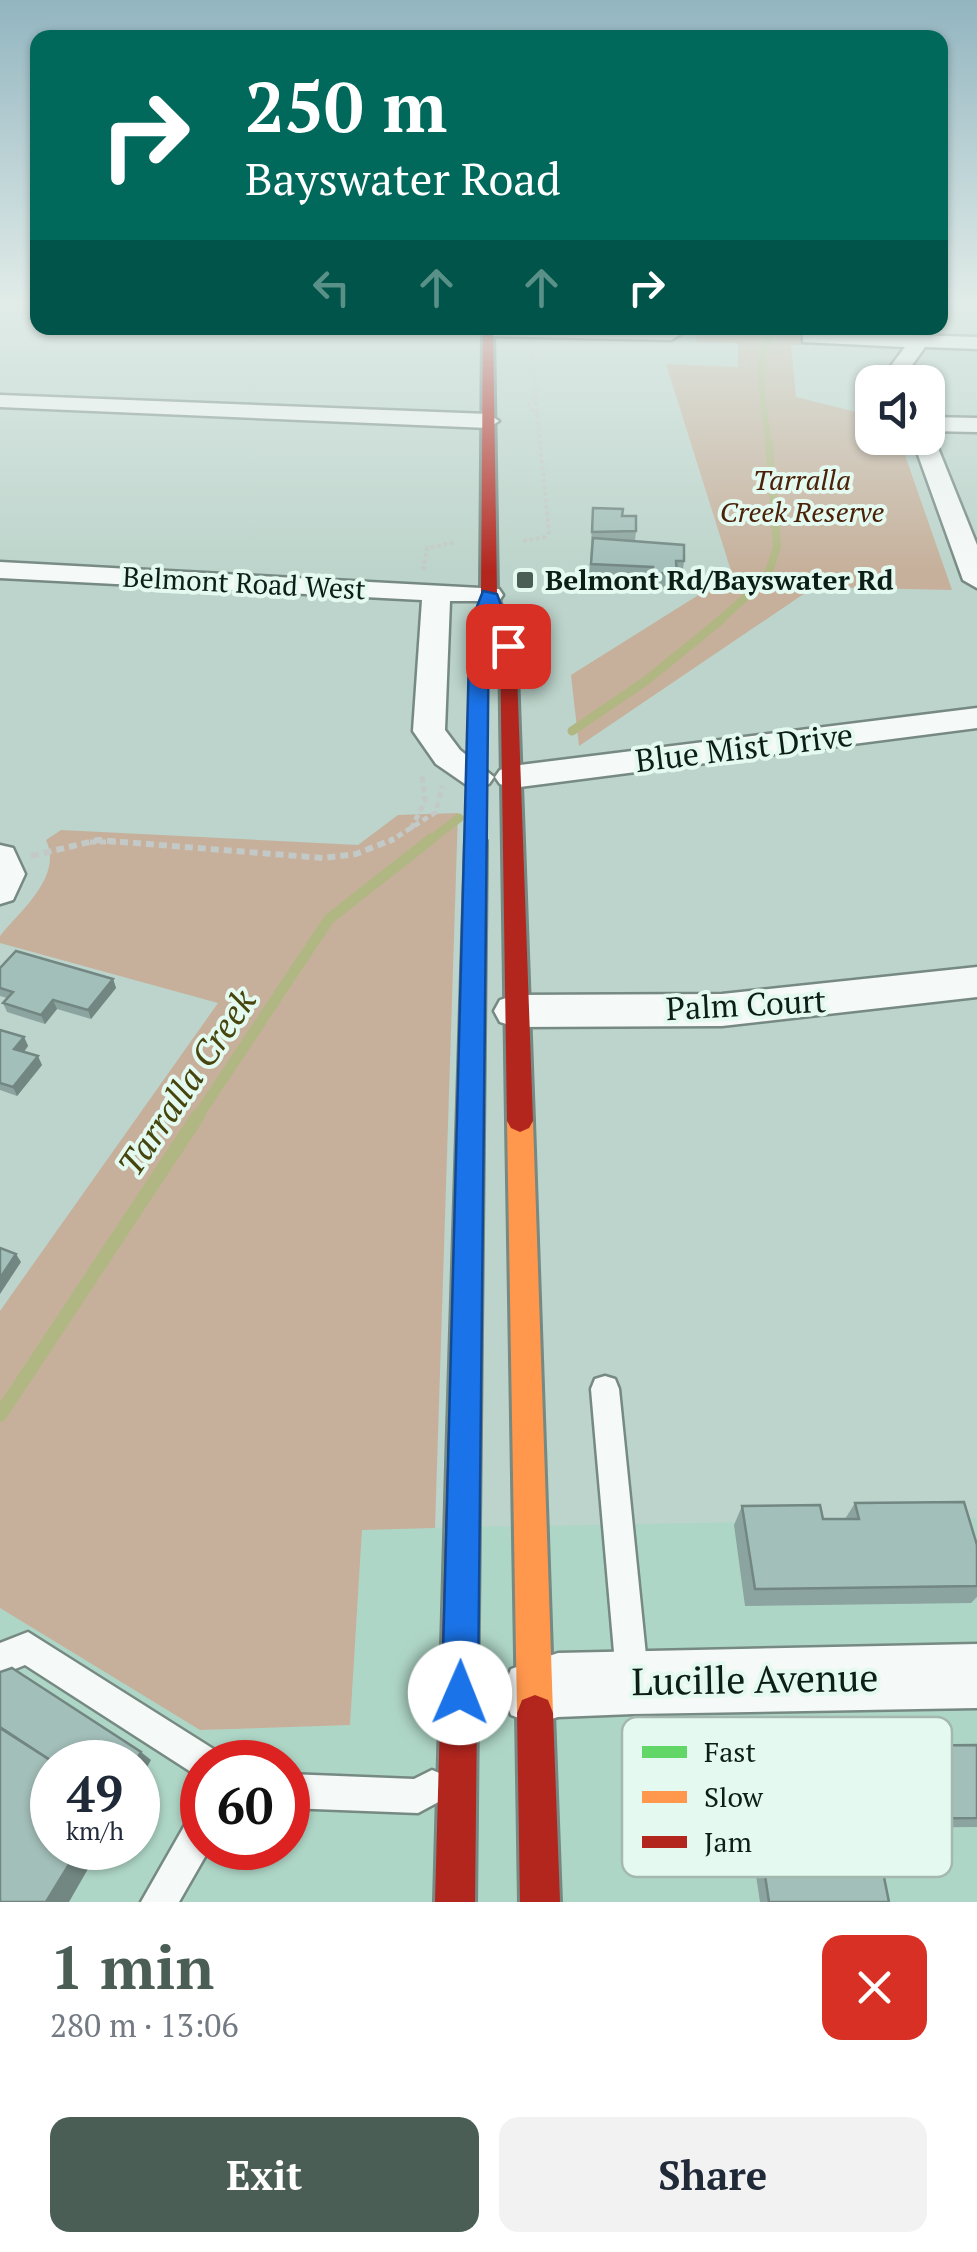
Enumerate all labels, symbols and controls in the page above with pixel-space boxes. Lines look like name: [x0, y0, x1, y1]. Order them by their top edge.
text: 250 m: [245, 59, 447, 152]
icon: right: [80, 70, 210, 200]
text: Bayswater Road: [245, 148, 561, 208]
icon: left: [304, 260, 359, 315]
icon: ahead: [409, 260, 464, 315]
icon: ahead: [514, 260, 569, 315]
icon: right: [619, 260, 674, 315]
map controls: [855, 365, 945, 455]
button: sound: [855, 365, 945, 455]
park label: Tarralla Creek Reserve: [720, 461, 884, 530]
street label: Belmont Road West: [122, 558, 367, 607]
place label: Belmont Rd/Bayswater Rd: [545, 561, 894, 598]
marker: Belmont Rd/Bayswater Rd: [514, 569, 536, 591]
pin: [466, 604, 551, 689]
icon: arrive: [481, 619, 536, 674]
street label: Blue Mist Drive: [633, 713, 855, 781]
street label: Palm Court: [665, 979, 827, 1029]
water label: Tarralla Creek: [107, 980, 266, 1185]
position arrow: [408, 1641, 512, 1745]
street label: Lucille Avenue: [631, 1652, 879, 1706]
legend: [622, 1717, 952, 1877]
text: Fast: [704, 1733, 756, 1770]
speed limit sign: 60: [180, 1740, 310, 1870]
text: 49: [67, 1760, 123, 1826]
text: Slow: [704, 1778, 764, 1815]
text: km/h: [66, 1814, 124, 1847]
text: Jam: [704, 1823, 752, 1860]
text: 1 min: [50, 1927, 214, 2006]
button: close: [822, 1935, 927, 2040]
text: 280 m · 13:06: [50, 2004, 238, 2046]
button: Exit: [50, 2117, 479, 2232]
button: Share: [499, 2117, 927, 2232]

